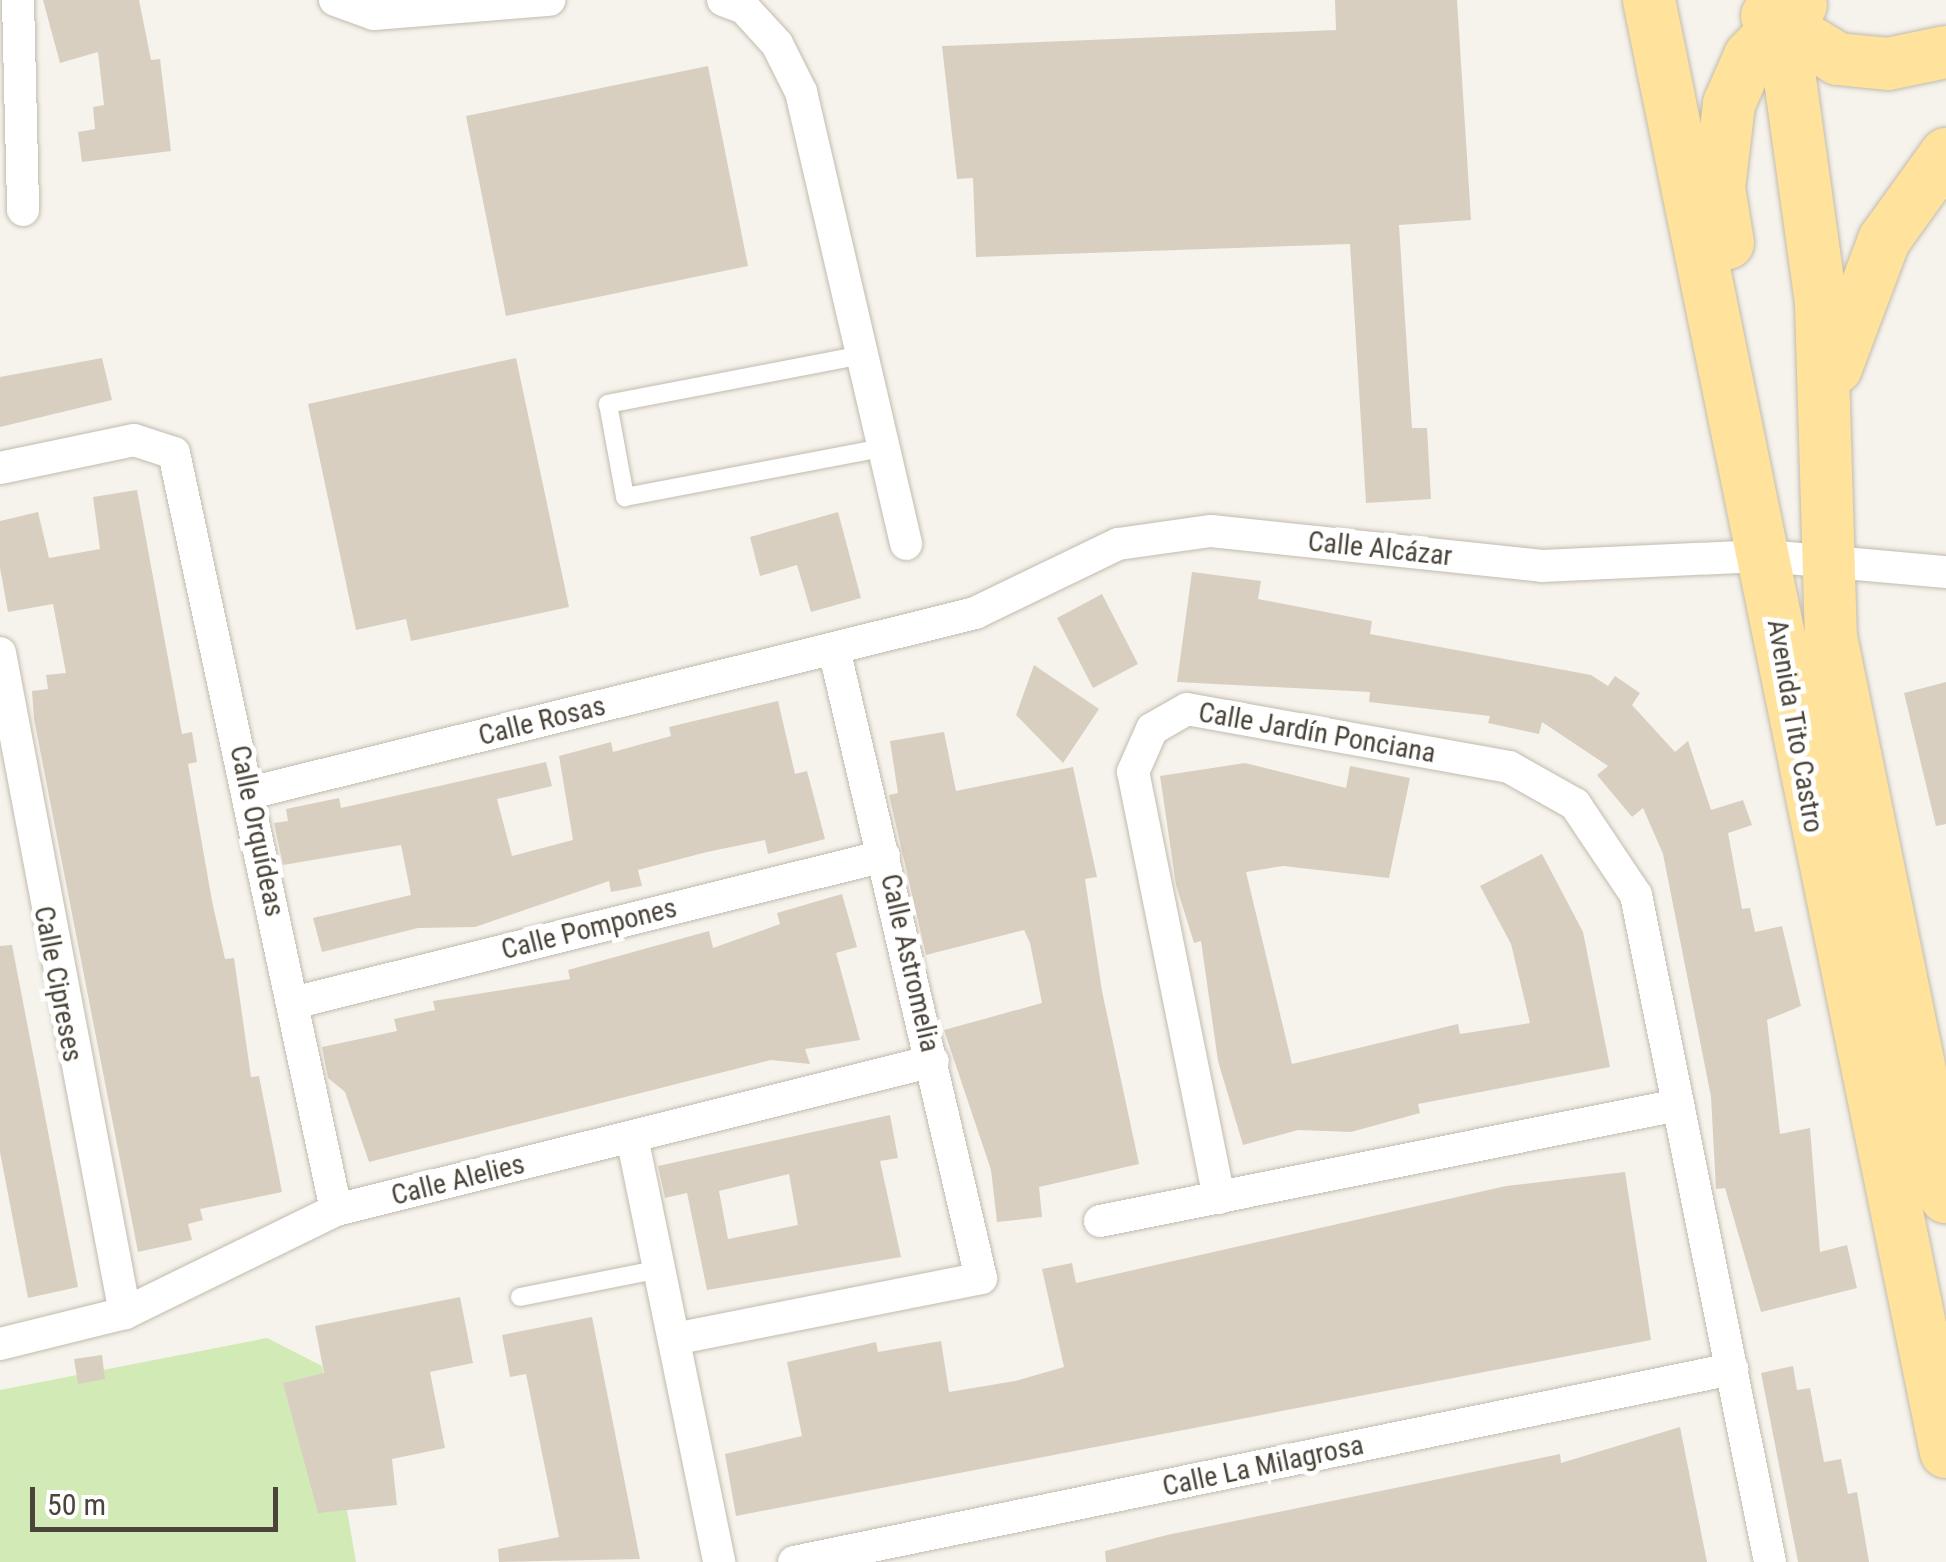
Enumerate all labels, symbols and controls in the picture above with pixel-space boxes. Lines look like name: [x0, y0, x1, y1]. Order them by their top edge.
street label: Calle Alcázar: [1306, 525, 1454, 573]
street label: Avenida Tito Castro: [1760, 617, 1830, 835]
street label: Calle Rosas: [475, 689, 609, 753]
street label: Calle Jardín Ponciana: [1196, 696, 1438, 770]
street label: Calle Orquídeas: [222, 742, 292, 920]
street label: Calle Astromelia: [873, 871, 947, 1055]
street label: Calle Pompones: [498, 891, 680, 967]
street label: Calle Cipreses: [26, 903, 90, 1065]
street label: Calle Alelies: [388, 1147, 528, 1213]
street label: Calle La Milagrosa: [1159, 1428, 1367, 1504]
scale bar: [35, 1467, 282, 1529]
text: 50 m: [47, 1487, 106, 1522]

